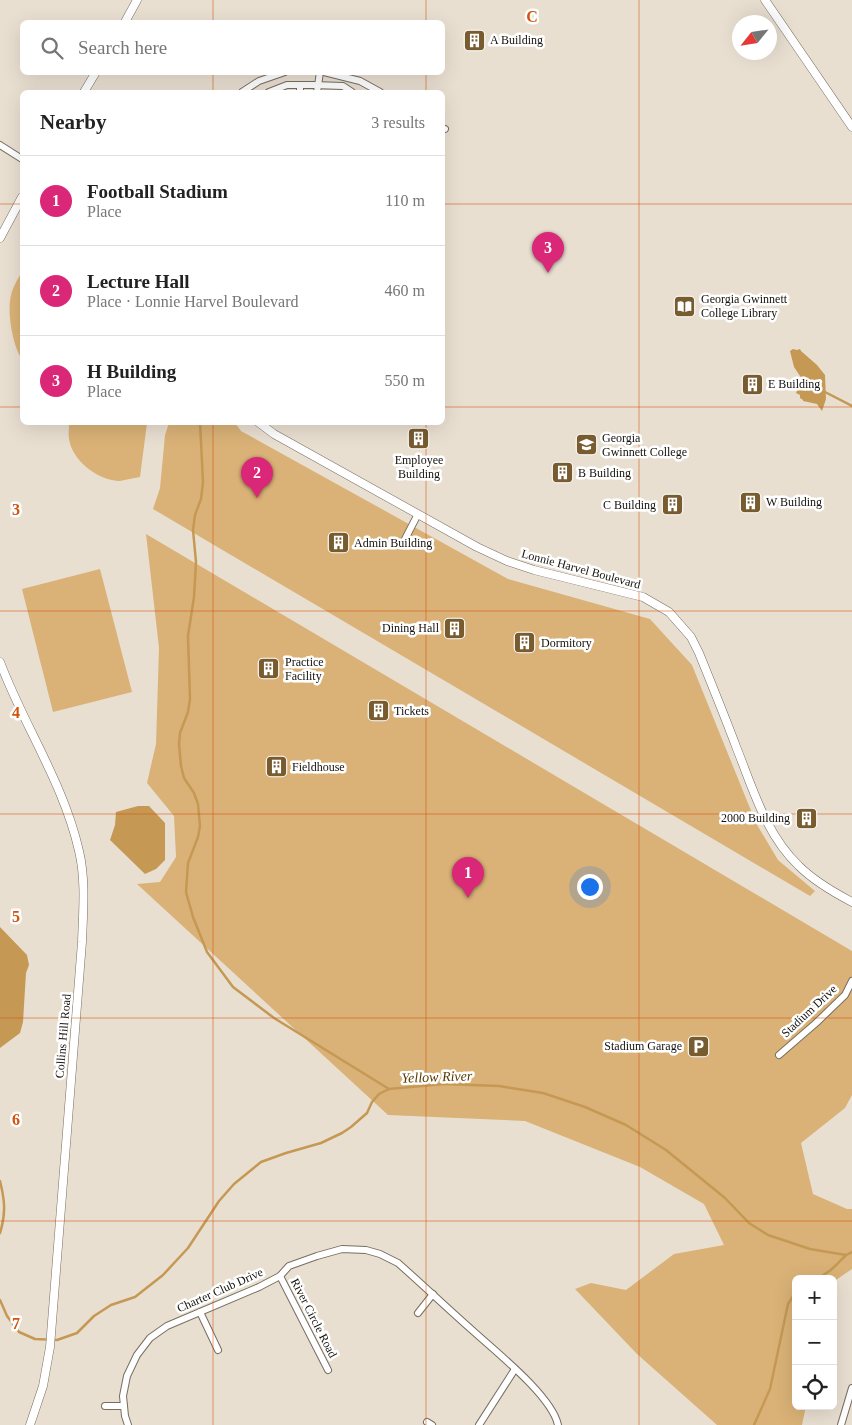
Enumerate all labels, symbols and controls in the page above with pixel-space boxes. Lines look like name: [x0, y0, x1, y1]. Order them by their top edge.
text: C: [526, 8, 538, 25]
north arrow: [732, 15, 777, 60]
search box: [20, 20, 445, 75]
building icon: A Building: [462, 28, 486, 52]
place label: A Building: [490, 33, 543, 47]
icon: search: [38, 34, 66, 62]
text: Search here: [78, 37, 167, 58]
text: Nearby: [40, 110, 107, 134]
text: 3 results: [371, 114, 425, 131]
text: Football Stadium: [87, 181, 228, 202]
text: 1: [52, 192, 60, 209]
text: 110 m: [385, 192, 425, 209]
text: Place: [87, 203, 122, 220]
pin: 3: [532, 232, 564, 273]
text: Lecture Hall: [87, 271, 190, 292]
text: 2: [52, 282, 60, 299]
text: 460 m: [385, 282, 425, 299]
place label: Georgia Gwinnett College Library: [701, 292, 788, 320]
text: Place · Lonnie Harvel Boulevard: [87, 293, 298, 310]
library icon: Georgia Gwinnett College Library: [673, 294, 697, 318]
text: H Building: [87, 361, 176, 382]
text: 3: [52, 372, 60, 389]
text: 550 m: [385, 372, 425, 389]
building icon: E Building: [740, 372, 764, 396]
place label: E Building: [768, 377, 820, 391]
text: Place: [87, 383, 122, 400]
building icon: Employee Building: [407, 427, 431, 451]
place label: Georgia Gwinnett College: [602, 431, 687, 459]
school or university icon: Georgia Gwinnett College: [574, 433, 598, 457]
place label: Employee Building: [395, 453, 443, 481]
pin: 2: [241, 457, 273, 498]
building icon: B Building: [550, 461, 574, 485]
place label: B Building: [578, 466, 631, 480]
building icon: W Building: [738, 490, 762, 514]
building icon: C Building: [660, 493, 684, 517]
place label: W Building: [766, 495, 822, 509]
place label: C Building: [603, 498, 656, 512]
text: 3: [12, 501, 20, 518]
building icon: Admin Building: [326, 531, 350, 555]
place label: Admin Building: [354, 536, 432, 550]
street label: Lonnie Harvel Boulevard: [520, 546, 642, 592]
building icon: Dining Hall: [443, 616, 467, 640]
place label: Dining Hall: [382, 621, 440, 635]
building icon: Dormitory: [513, 631, 537, 655]
place label: Dormitory: [541, 636, 592, 650]
place label: Practice Facility: [285, 655, 324, 683]
building icon: Practice Facility: [257, 657, 281, 681]
building icon: Tickets: [366, 699, 390, 723]
text: 4: [12, 704, 20, 721]
place label: Tickets: [394, 704, 429, 718]
building icon: Fieldhouse: [264, 755, 288, 779]
place label: Fieldhouse: [292, 760, 345, 774]
building icon: 2000 Building: [794, 806, 818, 830]
place label: 2000 Building: [721, 811, 790, 825]
pin: 1: [452, 857, 484, 898]
your location: [577, 874, 603, 900]
text: 5: [12, 908, 20, 925]
street label: Stadium Drive: [779, 982, 839, 1040]
street label: Collins Hill Road: [52, 993, 74, 1079]
parking icon: Stadium Garage: [686, 1034, 710, 1058]
place label: Stadium Garage: [604, 1039, 682, 1053]
water label: Yellow River: [401, 1068, 473, 1086]
text: 6: [12, 1111, 20, 1128]
street label: Charter Club Drive: [175, 1265, 265, 1315]
map controls: [792, 1275, 837, 1410]
button: +: [792, 1275, 837, 1320]
street label: River Circle Road: [288, 1276, 340, 1360]
text: 7: [12, 1315, 20, 1332]
button: −: [792, 1320, 837, 1365]
button: locate: [792, 1365, 837, 1410]

